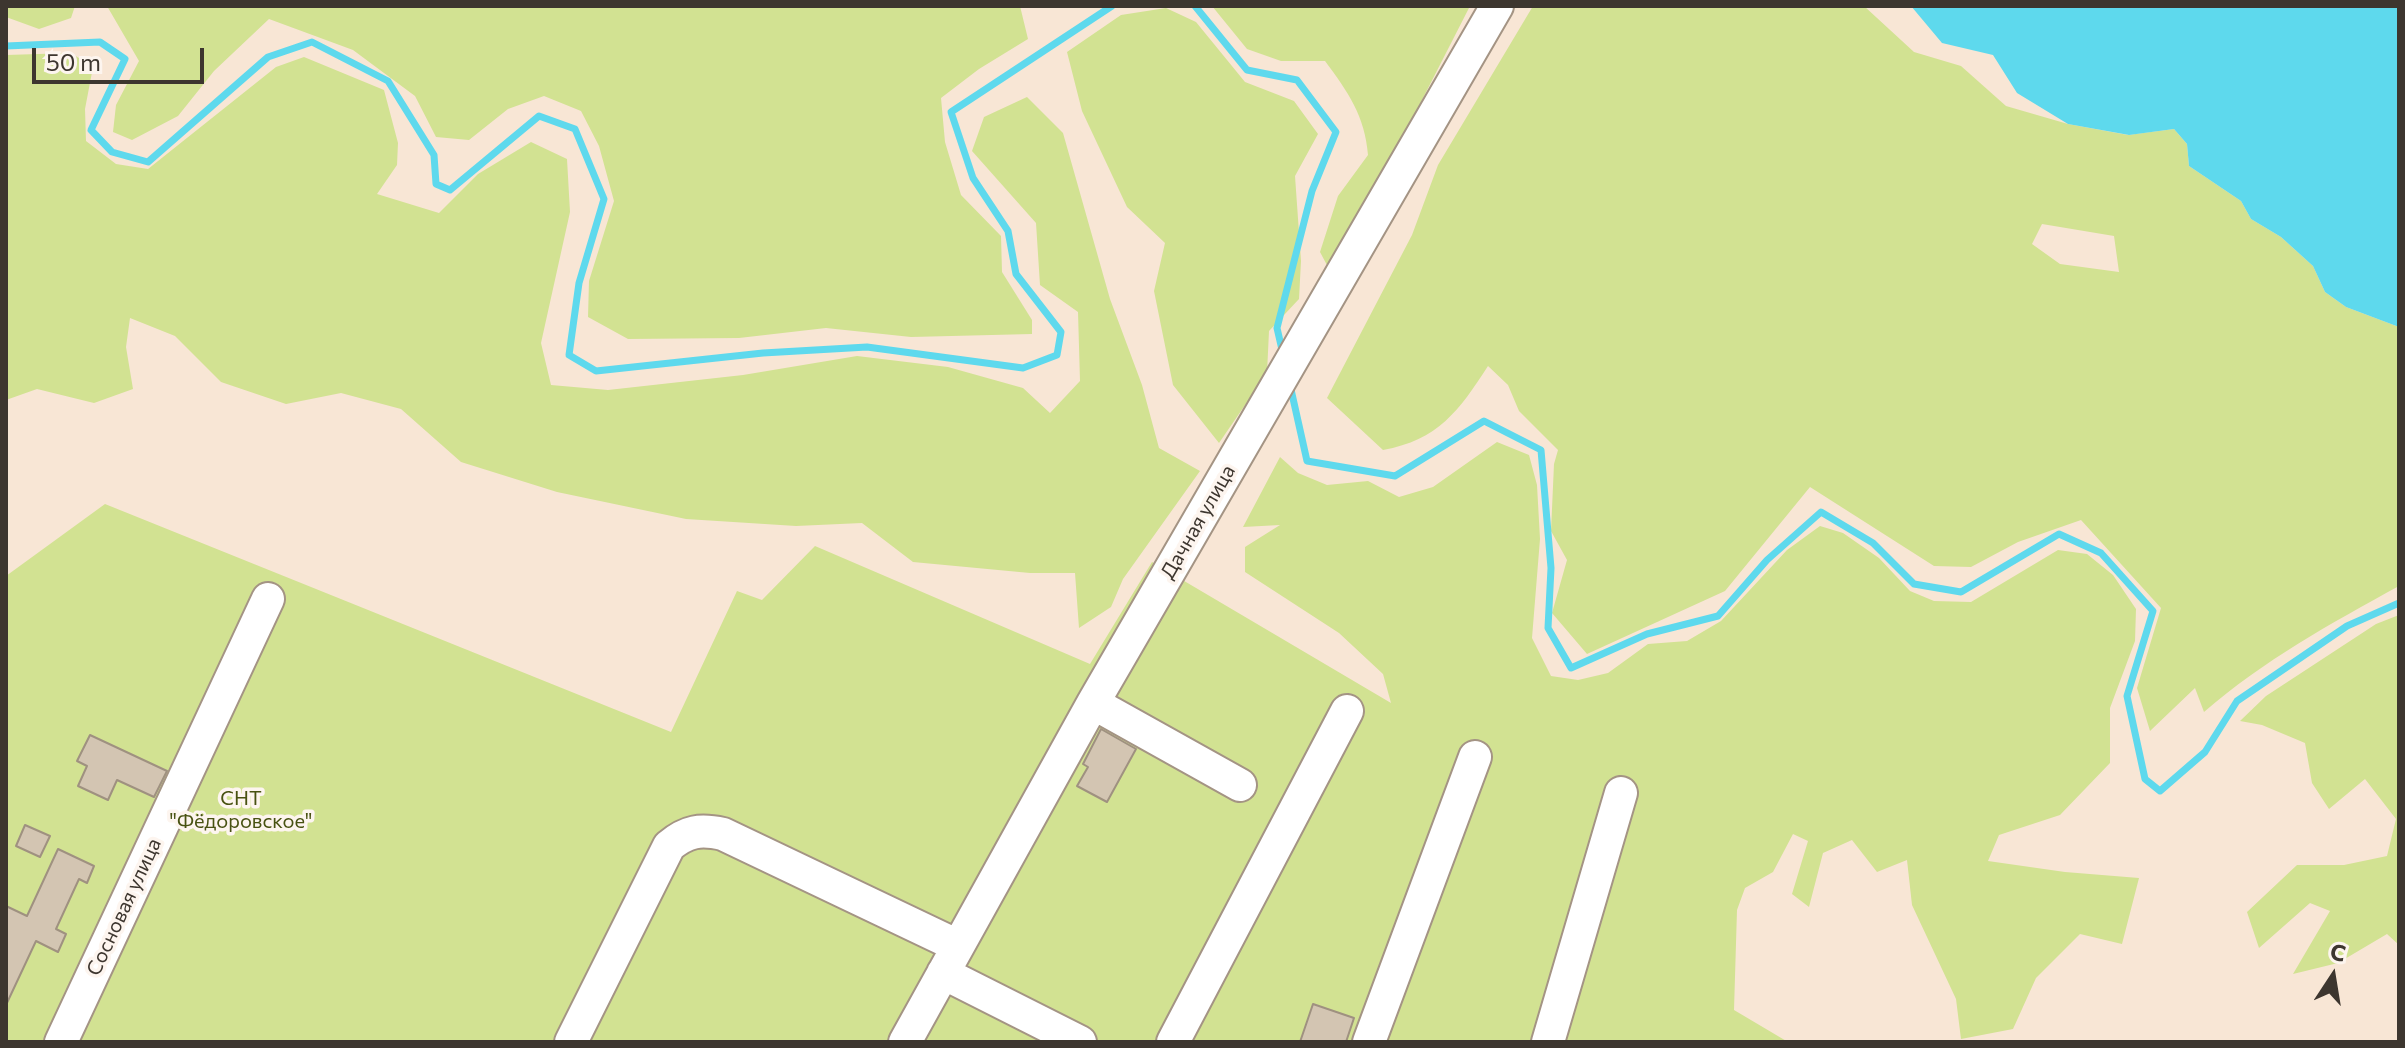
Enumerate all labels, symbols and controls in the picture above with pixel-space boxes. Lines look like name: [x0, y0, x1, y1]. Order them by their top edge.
scale bar: [36, 32, 208, 82]
text: 50 m: [46, 47, 101, 76]
street label: Дачная улица: [1156, 461, 1240, 583]
park label: СНТ "Фёдоровское": [169, 786, 313, 833]
street label: Сосновая улица: [82, 834, 166, 980]
north arrow: [2293, 936, 2373, 1016]
text: С: [2328, 937, 2348, 967]

